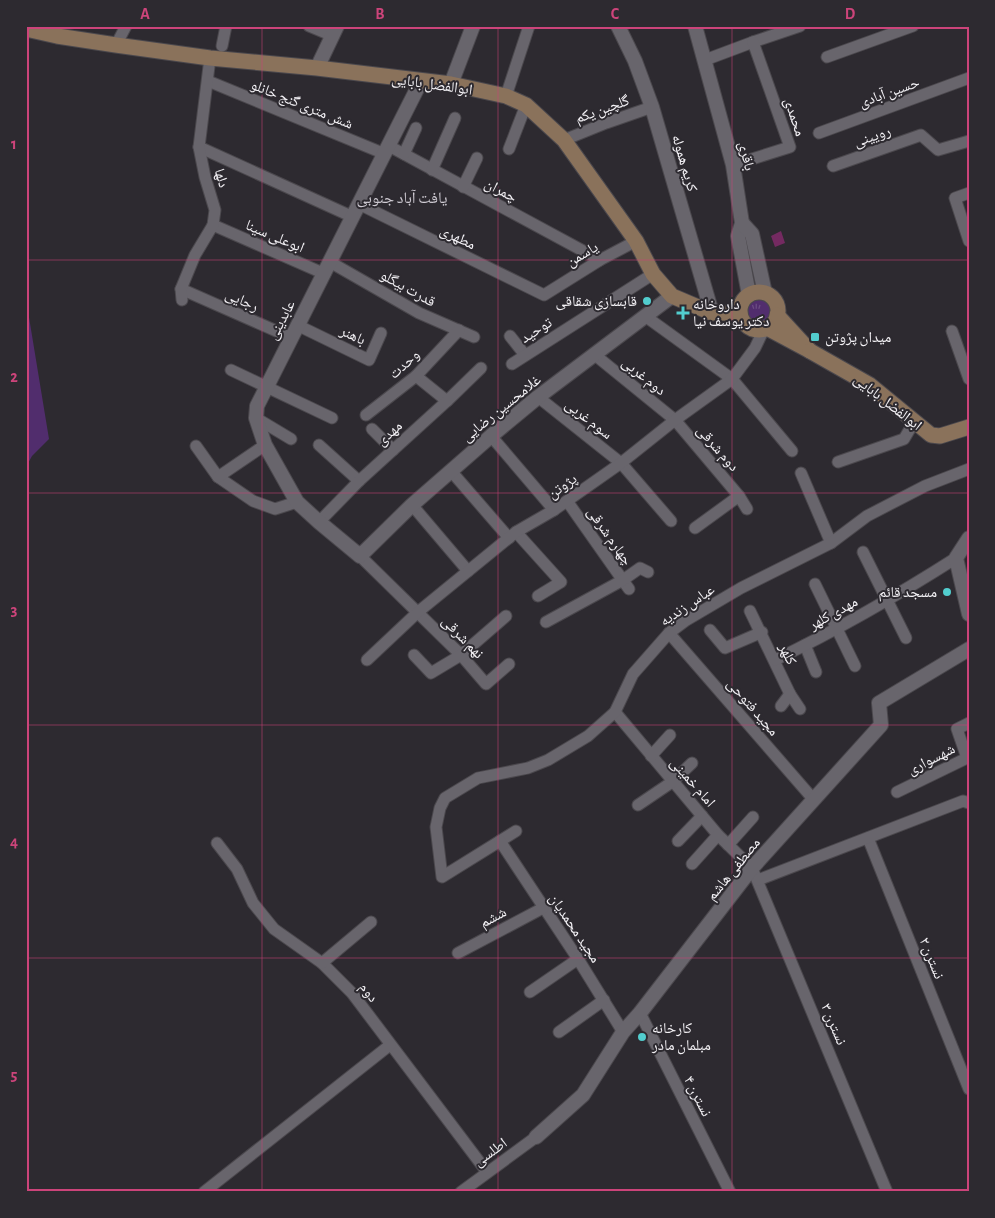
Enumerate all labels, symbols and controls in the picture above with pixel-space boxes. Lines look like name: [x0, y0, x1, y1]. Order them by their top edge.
text: A: [140, 6, 150, 22]
text: B: [375, 6, 385, 22]
text: C: [611, 6, 620, 22]
text: D: [845, 6, 856, 22]
street label: ابوالفضل بابایی: [390, 71, 473, 100]
street label: حسین آبادی: [857, 74, 923, 112]
street label: شش متری گنج خانلو: [248, 77, 355, 134]
street label: گلچین یکم: [573, 93, 632, 128]
street label: محمدی: [779, 96, 808, 139]
street label: رویینی: [852, 123, 893, 152]
street label: کریم هموله: [667, 133, 700, 194]
text: 1: [11, 136, 17, 152]
street label: باقری: [734, 140, 757, 173]
street label: دلها: [211, 167, 231, 190]
street label: چمران: [481, 176, 520, 207]
district label: یافت آباد جنوبی: [356, 189, 448, 208]
street label: ابوعلی سینا: [242, 217, 306, 257]
street label: مطهری: [437, 223, 478, 254]
street label: یاسمن: [564, 239, 602, 271]
street label: قدرت بیگلو: [377, 267, 438, 311]
street label: رجایی: [222, 287, 261, 316]
place label: قابسازی شقاقی: [555, 294, 637, 311]
marker: قابسازی شقاقی: [641, 295, 653, 307]
place label: داروخانه دکتر یوسف نیا: [693, 297, 769, 330]
street label: عابدینی: [265, 298, 300, 343]
marker: داروخانه دکتر یوسف نیا: [677, 307, 689, 319]
street label: توحید: [518, 314, 556, 347]
street label: باهنر: [337, 323, 368, 349]
place label: میدان پژوتن: [825, 330, 891, 347]
marker: میدان پژوتن: [809, 331, 821, 343]
street label: وحدت: [386, 347, 423, 382]
street label: دوم غربی: [618, 354, 668, 400]
text: 2: [10, 369, 18, 385]
street label: ابوالفضل بابایی: [850, 371, 924, 435]
street label: غلامحسین رضایی: [459, 372, 545, 446]
street label: سوم غربی: [561, 397, 615, 444]
street label: مهدی: [374, 418, 407, 450]
street label: دوم شرقی: [692, 422, 742, 476]
street label: پژوتن: [545, 471, 581, 503]
street label: چهارم شرقی: [583, 504, 635, 570]
street label: عباس زندیه: [657, 582, 719, 631]
place label: مسجد قائم: [878, 585, 937, 602]
marker: مسجد قائم: [941, 586, 953, 598]
street label: مهدی کلهر: [806, 594, 861, 635]
text: 3: [11, 602, 18, 618]
street label: نهم شرقی: [437, 613, 486, 663]
street label: کلهر: [775, 640, 799, 668]
street label: مجید فتوحی: [722, 676, 781, 740]
street label: شهسواری: [905, 741, 958, 780]
street label: امام خمینی: [666, 755, 718, 811]
text: 4: [10, 834, 18, 850]
street label: مصطفی هاشم: [704, 835, 765, 905]
street label: مجید محمدیان: [544, 891, 603, 967]
street label: ششم: [477, 904, 510, 932]
street label: نسترن ۲: [915, 935, 947, 982]
street label: دوم: [355, 980, 381, 1006]
street label: نسترن ۳: [816, 1001, 849, 1048]
place label: کارخانه مبلمان مادر: [651, 1021, 711, 1055]
marker: کارخانه مبلمان مادر: [636, 1031, 648, 1043]
text: 5: [11, 1067, 18, 1083]
street label: نسترن ۴: [679, 1073, 714, 1120]
street label: اطلسی: [471, 1135, 511, 1171]

